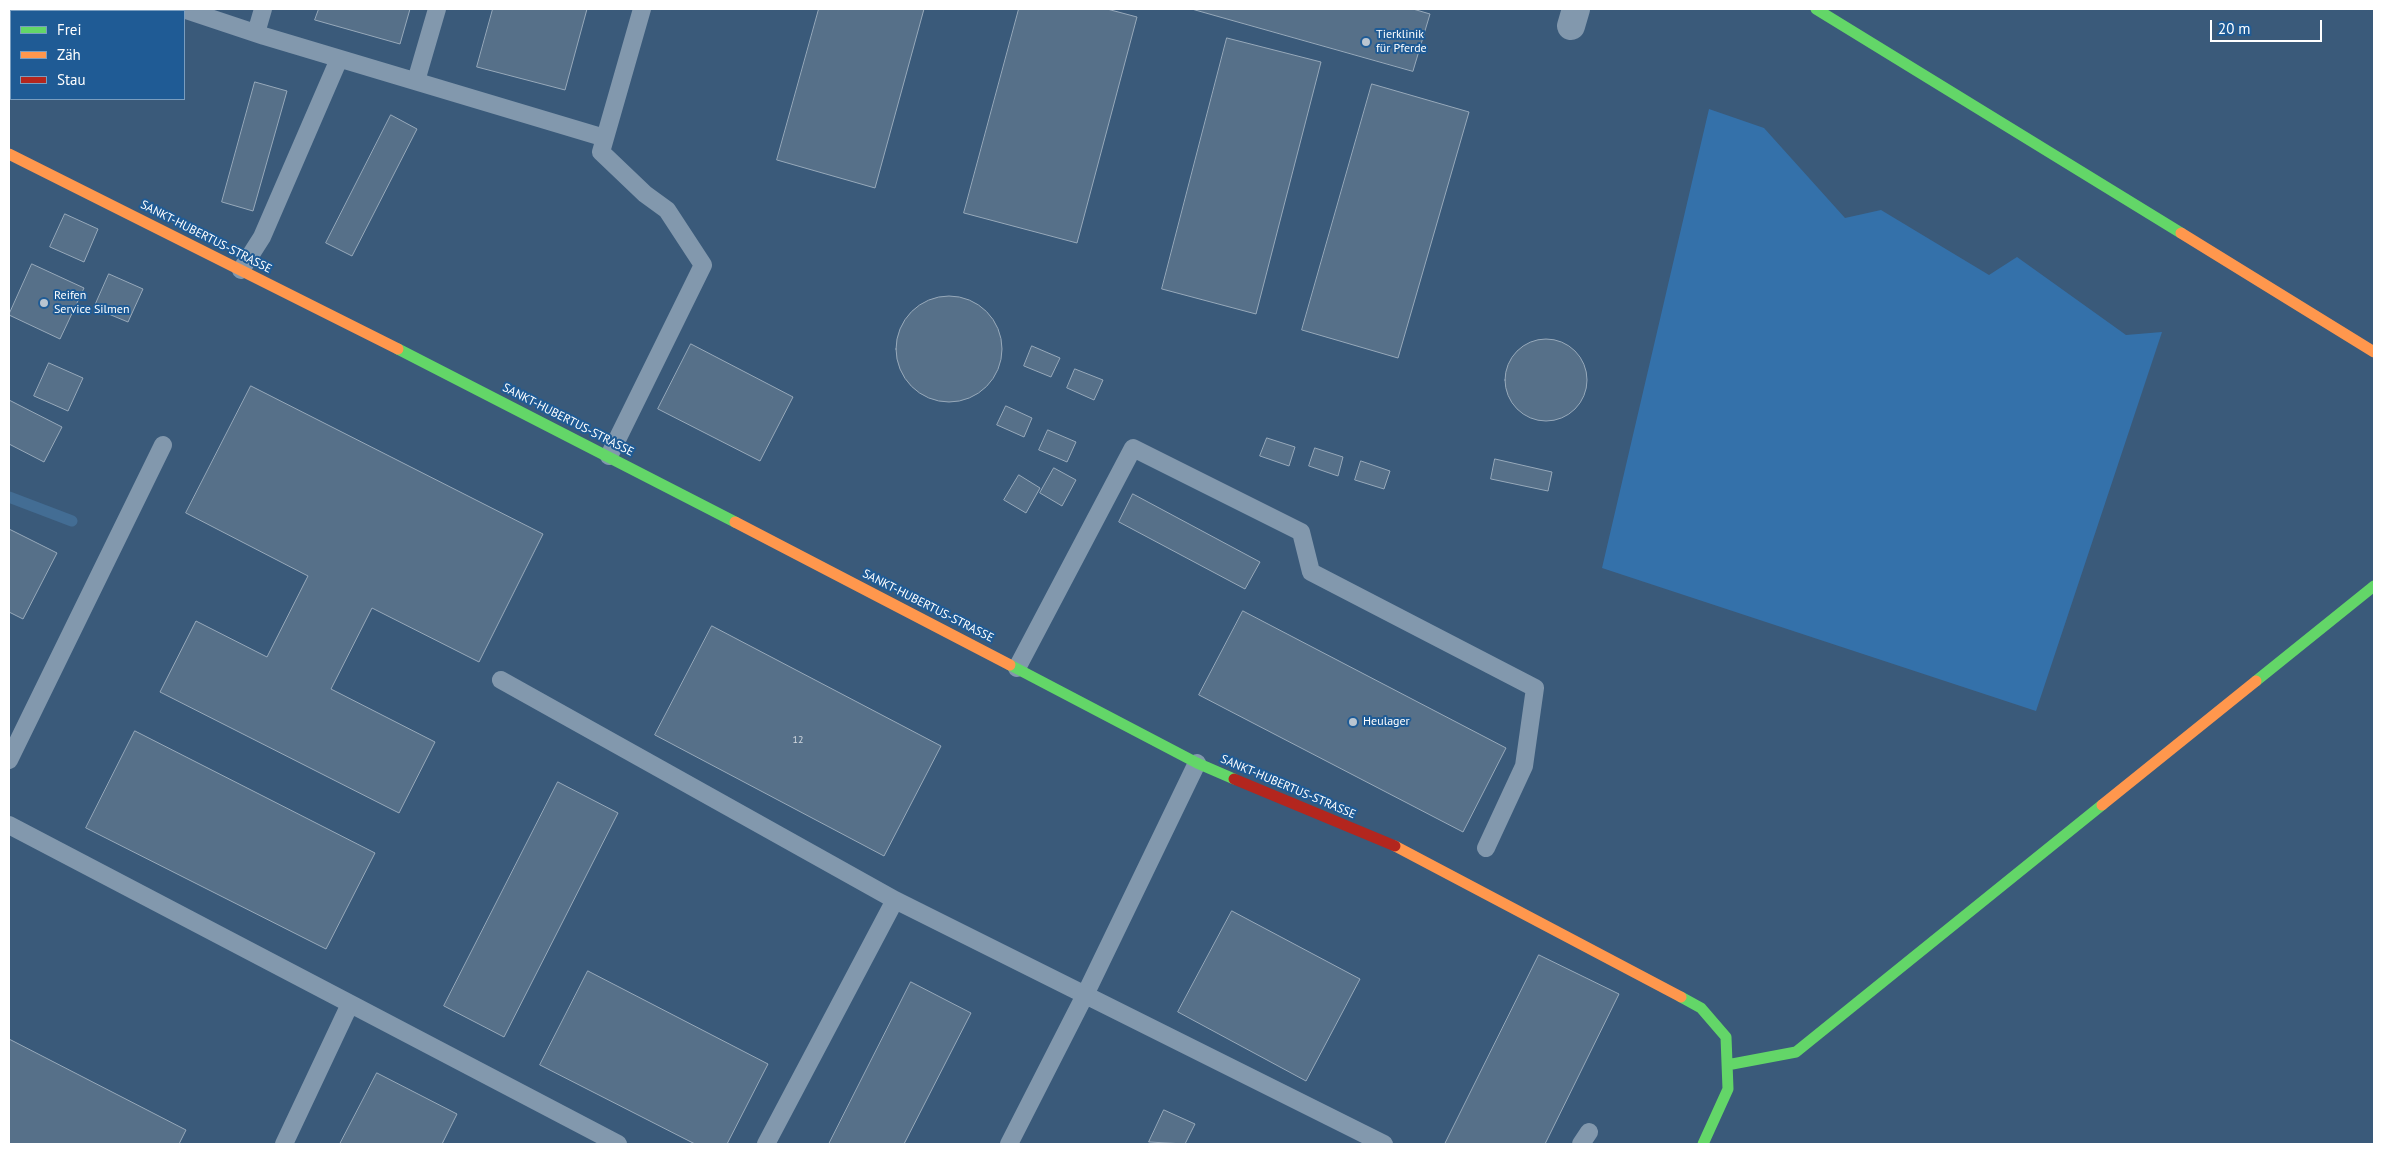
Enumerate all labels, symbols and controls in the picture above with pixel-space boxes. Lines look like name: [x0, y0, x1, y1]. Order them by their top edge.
legend: [10, 10, 185, 100]
scale bar: [2213, 10, 2326, 42]
text: 20 m: [2218, 19, 2251, 38]
text: Frei: [57, 20, 82, 39]
place label: Tierklinik für Pferde: [1376, 28, 1427, 56]
marker: Tierklinik für Pferde: [1360, 36, 1372, 48]
text: Zäh: [57, 45, 81, 64]
text: Stau: [57, 70, 86, 89]
street label: SANKT-HUBERTUS-STRASSE: [138, 198, 274, 276]
place label: Reifen Service Silmen: [54, 289, 129, 317]
marker: Reifen Service Silmen: [38, 297, 50, 309]
street label: SANKT-HUBERTUS-STRASSE: [500, 381, 636, 459]
street label: SANKT-HUBERTUS-STRASSE: [860, 567, 996, 645]
place label: Heulager: [1363, 715, 1410, 729]
marker: Heulager: [1347, 716, 1359, 728]
house number: 12: [793, 734, 803, 746]
street label: SANKT-HUBERTUS-STRASSE: [1218, 752, 1358, 822]

